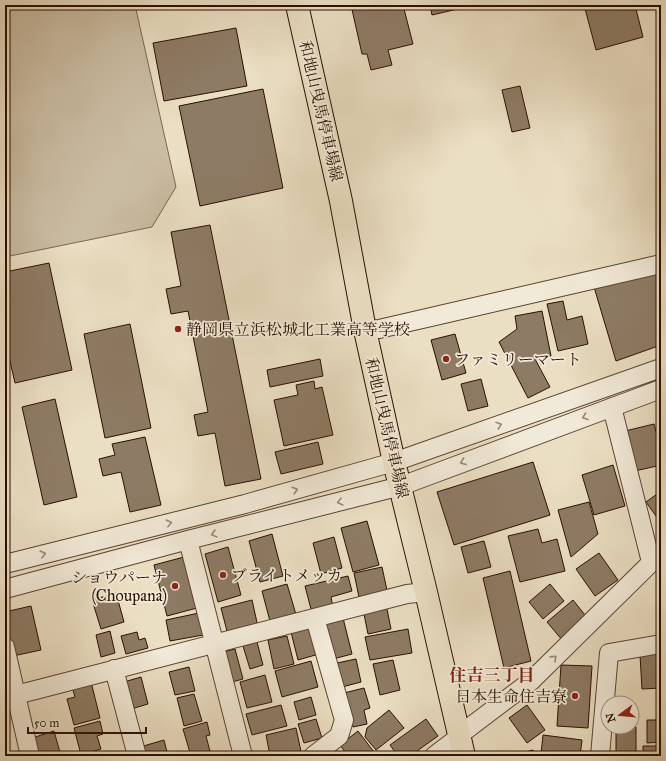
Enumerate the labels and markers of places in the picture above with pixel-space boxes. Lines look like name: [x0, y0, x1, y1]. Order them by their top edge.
place label: 静岡県立浜松城北工業高等学校: [186, 320, 410, 339]
marker: 静岡県立浜松城北工業高等学校: [173, 324, 183, 334]
place label: ファミリーマート: [454, 350, 582, 369]
marker: ファミリーマート: [441, 354, 451, 364]
place label: ブライトメッカ: [231, 566, 342, 585]
place label: ショウパーナ (Choupana): [71, 568, 167, 606]
marker: ブライトメッカ: [218, 570, 228, 580]
marker: ショウパーナ (Choupana): [170, 581, 180, 591]
place label: 日本生命住吉寮: [455, 687, 567, 706]
marker: 日本生命住吉寮: [570, 691, 580, 701]

